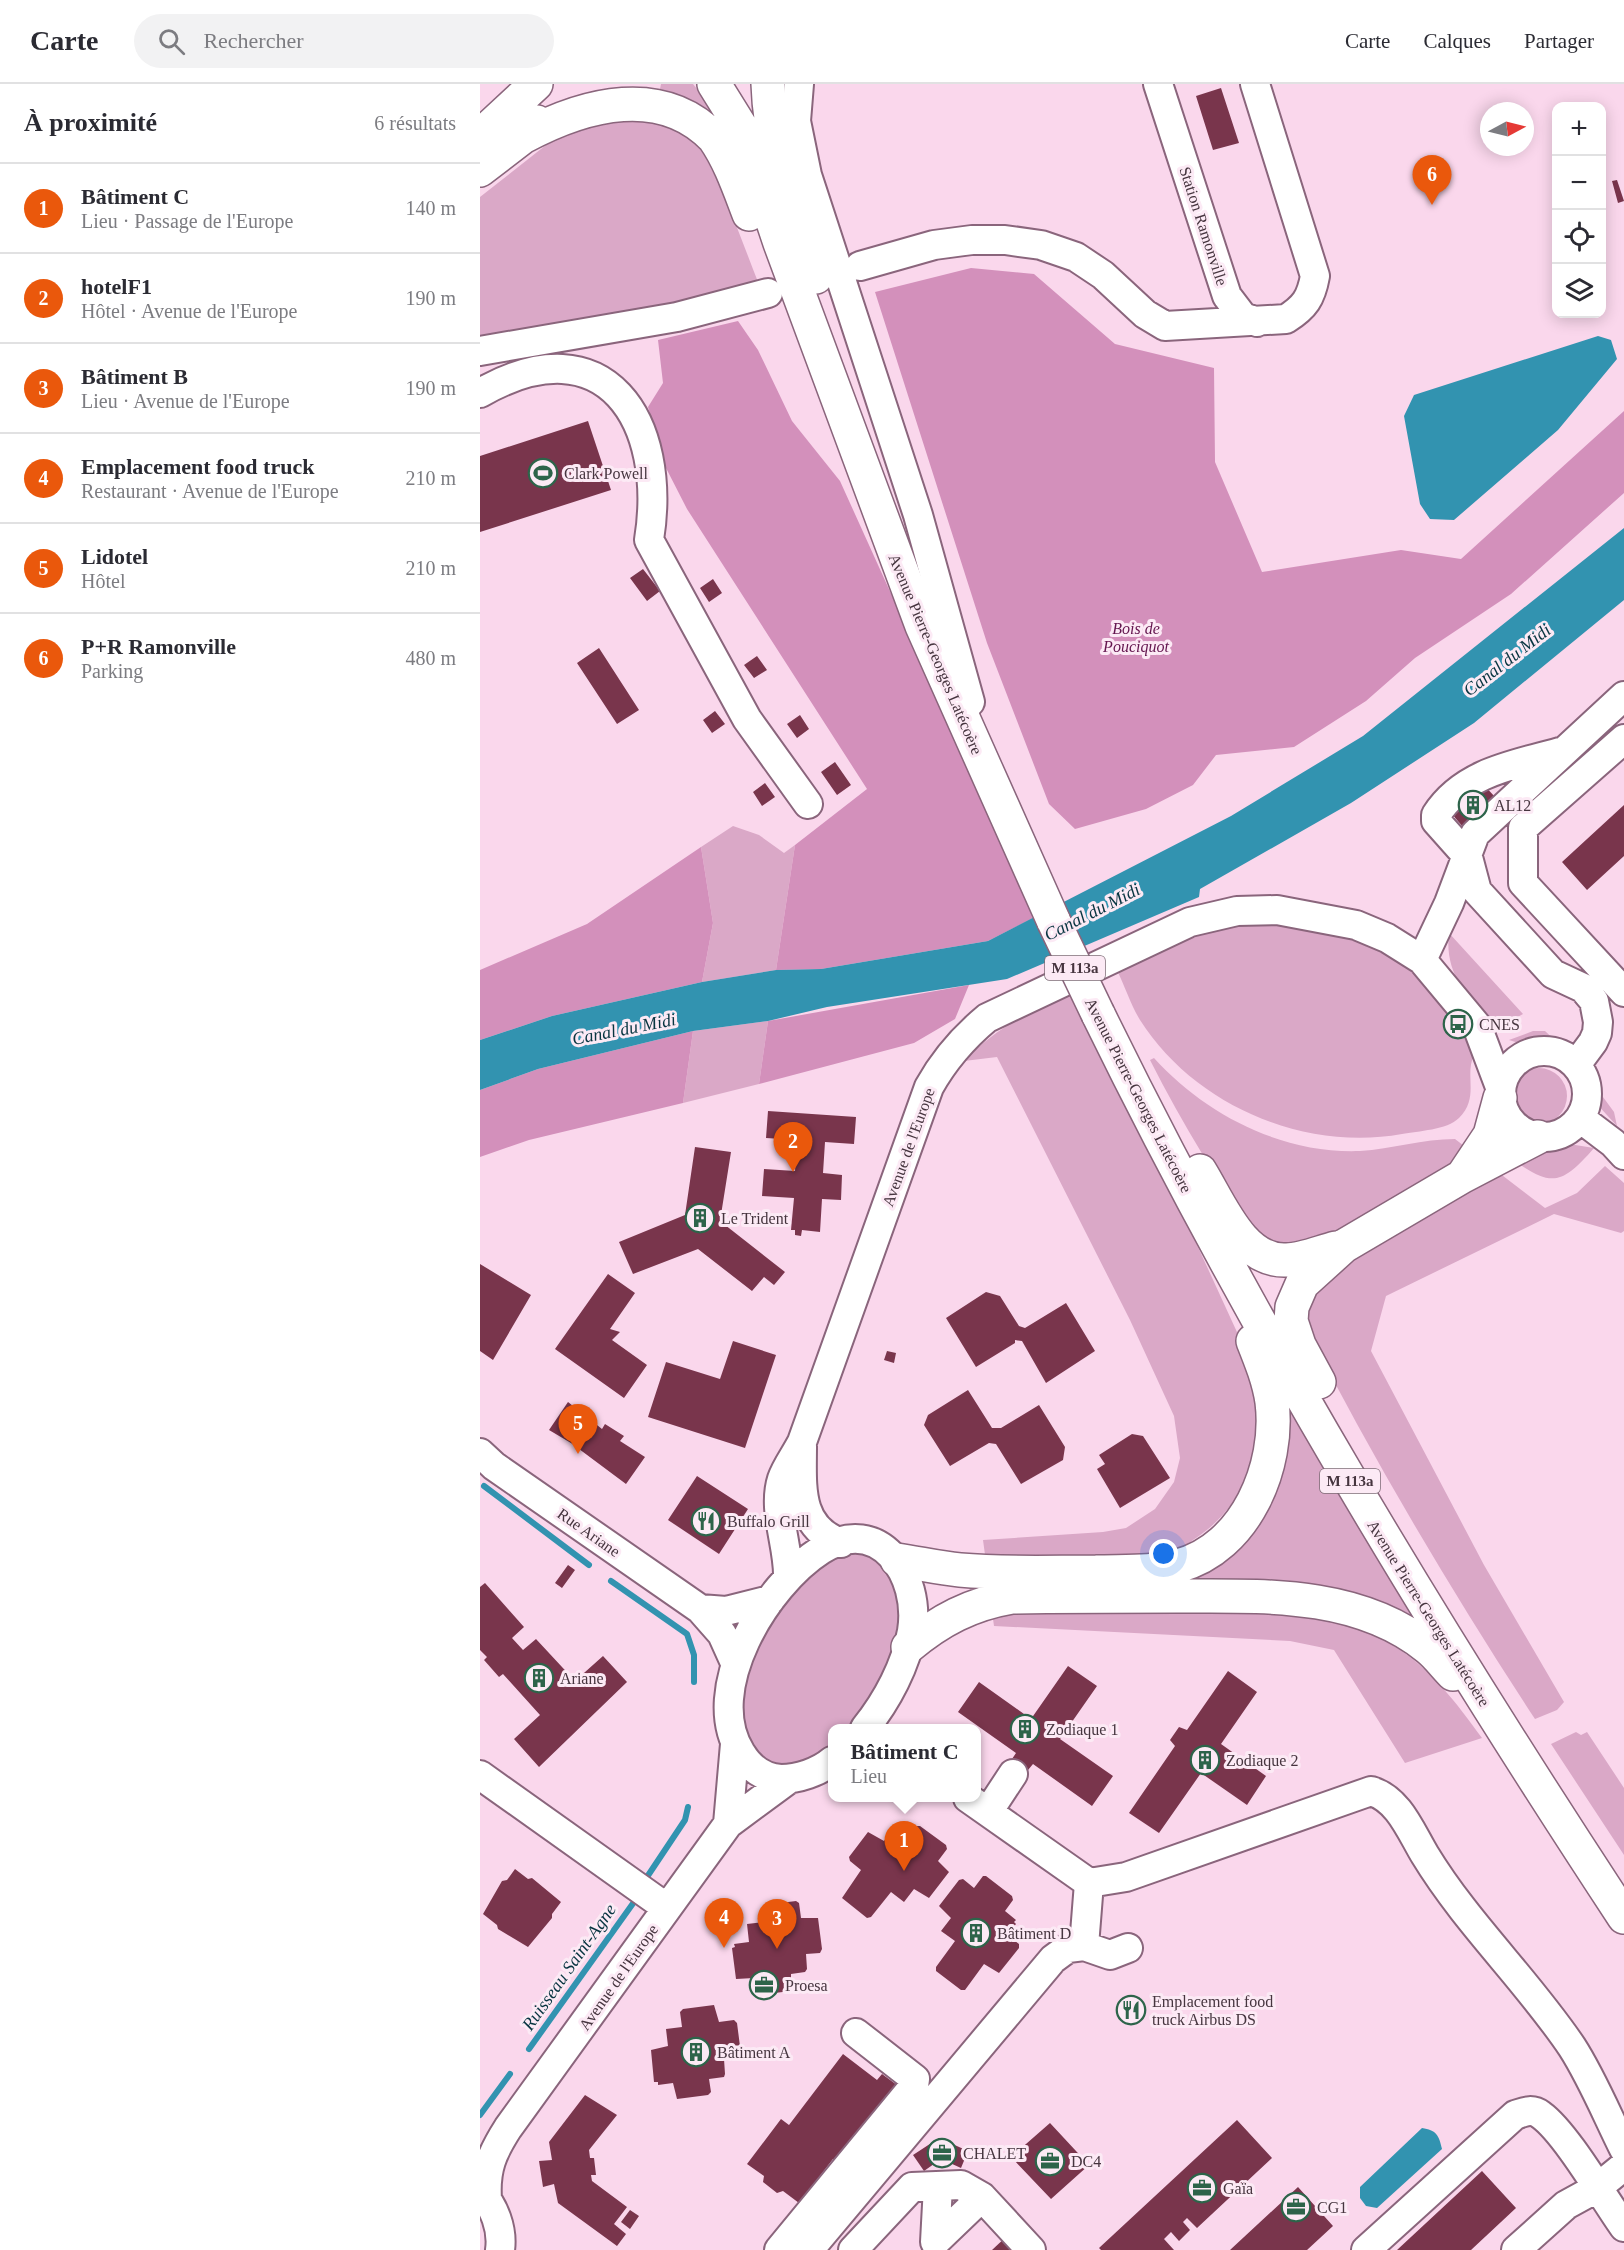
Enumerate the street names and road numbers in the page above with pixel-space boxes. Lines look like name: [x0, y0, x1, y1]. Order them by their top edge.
street label: Station Ramonville: [1176, 165, 1231, 288]
street label: Avenue Pierre-Georges Latécoère: [885, 551, 986, 757]
road number: M 113a: [1045, 956, 1105, 980]
street label: Avenue Pierre-Georges Latécoère: [1081, 995, 1195, 1196]
street label: Avenue de l'Europe: [879, 1085, 939, 1209]
road number: M 113a: [1320, 1469, 1380, 1493]
street label: Rue Ariane: [554, 1505, 623, 1560]
street label: Avenue Pierre-Georges Latécoère: [1363, 1517, 1493, 1710]
street label: Avenue de l'Europe: [576, 1921, 662, 2034]

